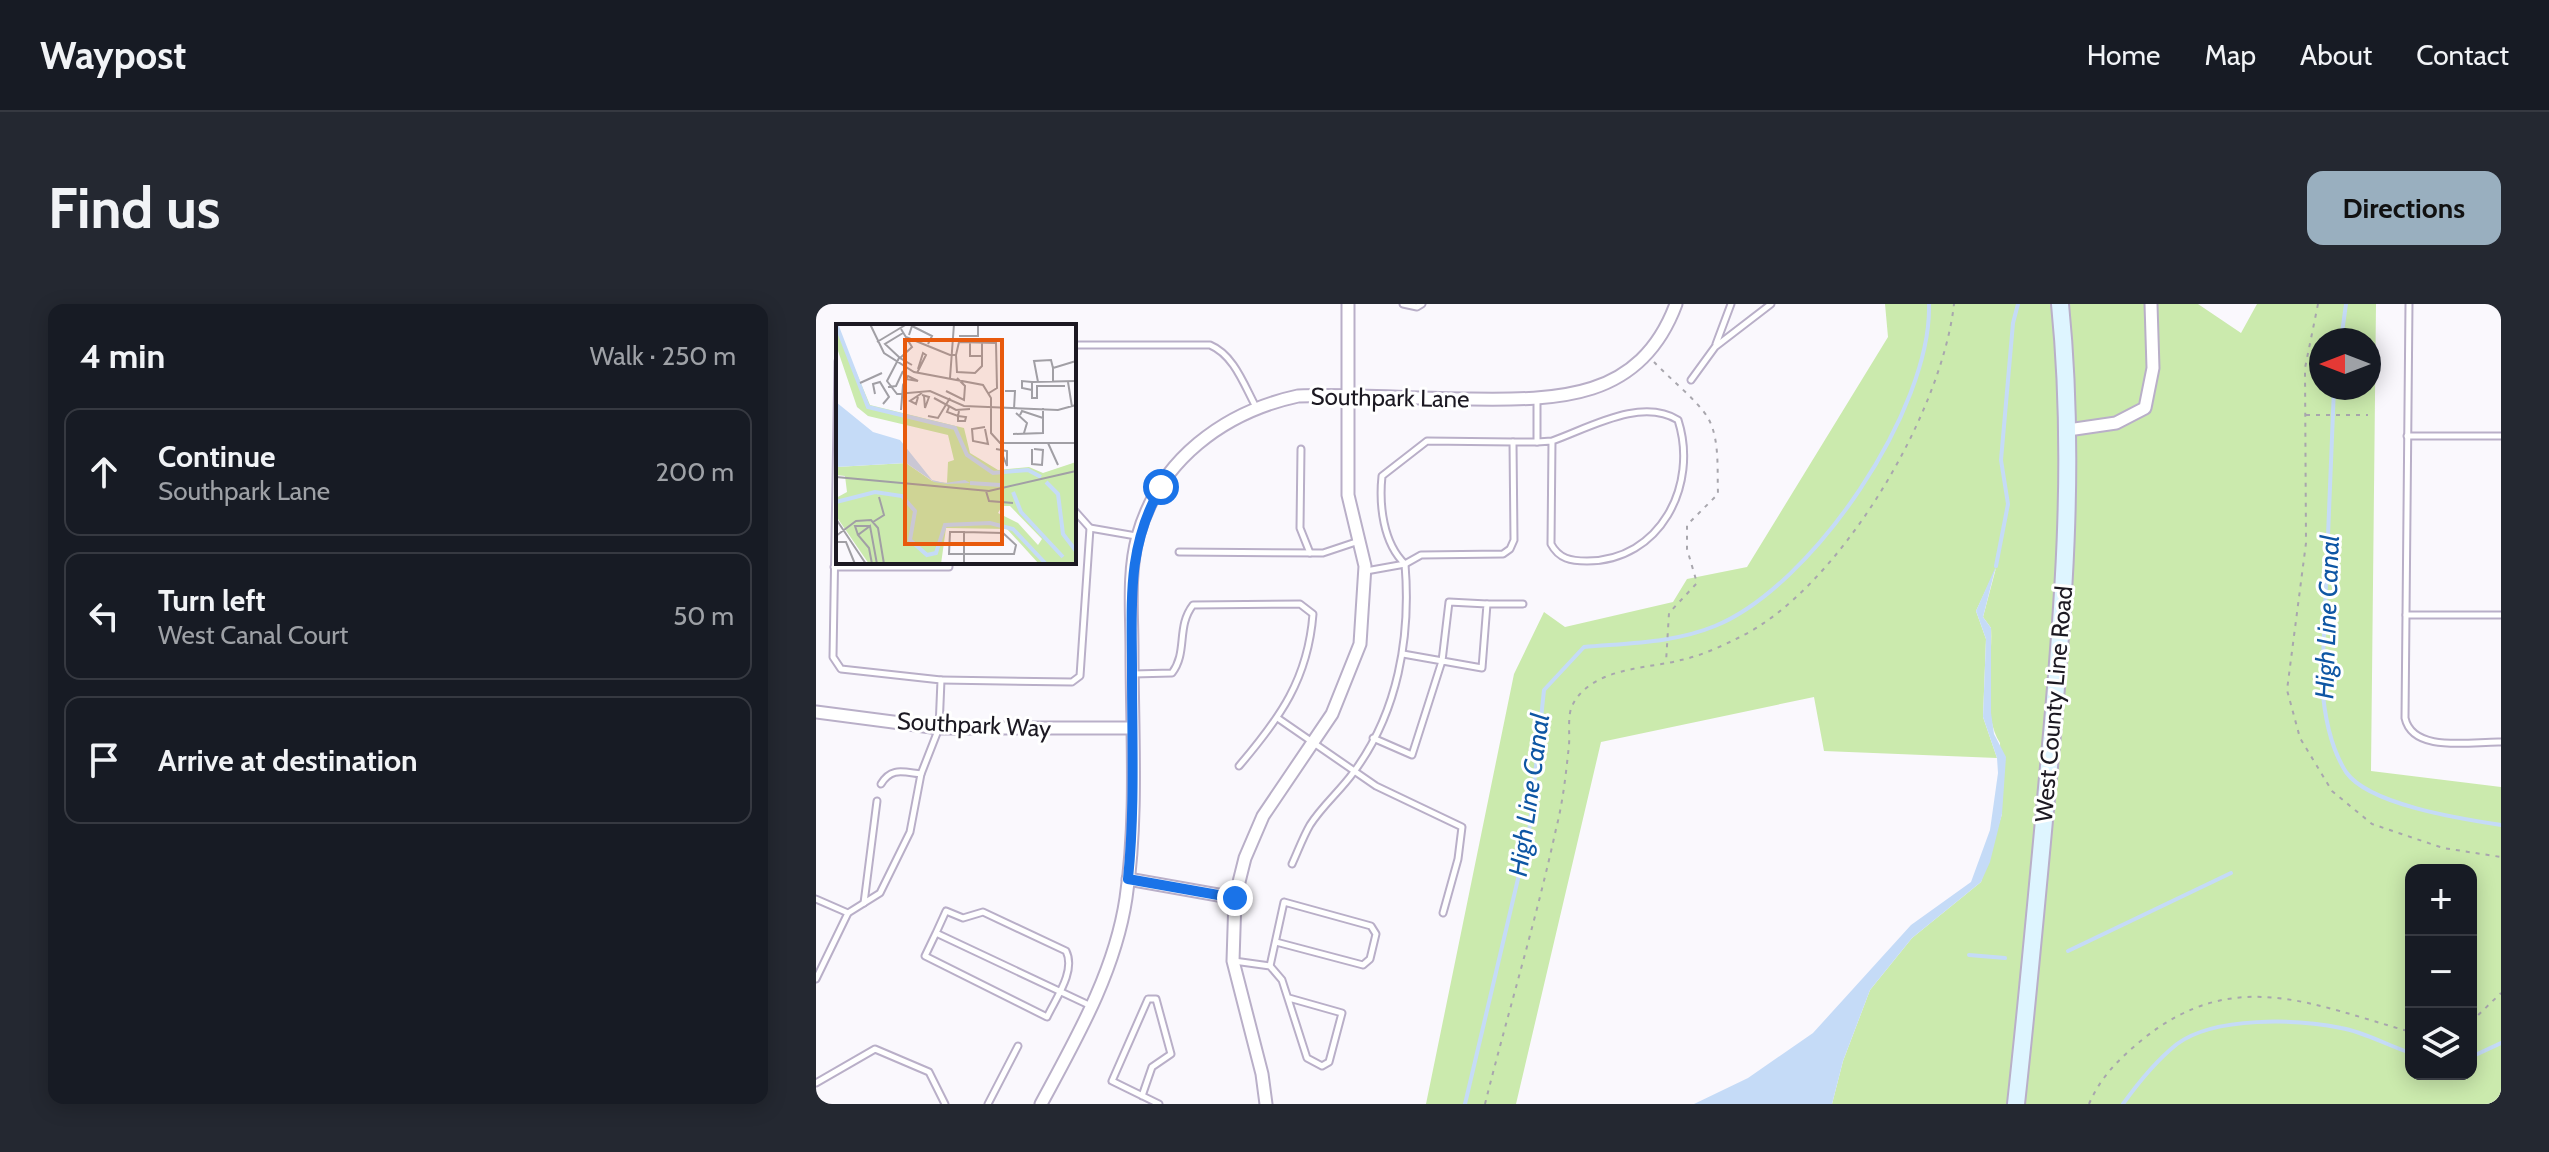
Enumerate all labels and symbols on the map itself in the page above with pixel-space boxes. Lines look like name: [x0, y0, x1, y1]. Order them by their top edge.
inset map: [836, 324, 1076, 564]
north arrow: [2309, 328, 2381, 400]
street label: Southpark Lane: [1310, 382, 1470, 413]
route start: [1143, 469, 1179, 505]
water label: High Line Canal: [2308, 534, 2346, 700]
street label: West County Line Road: [2029, 585, 2078, 823]
street label: Southpark Way: [896, 706, 1052, 743]
water label: High Line Canal: [1502, 712, 1556, 878]
route end: [1217, 880, 1253, 916]

